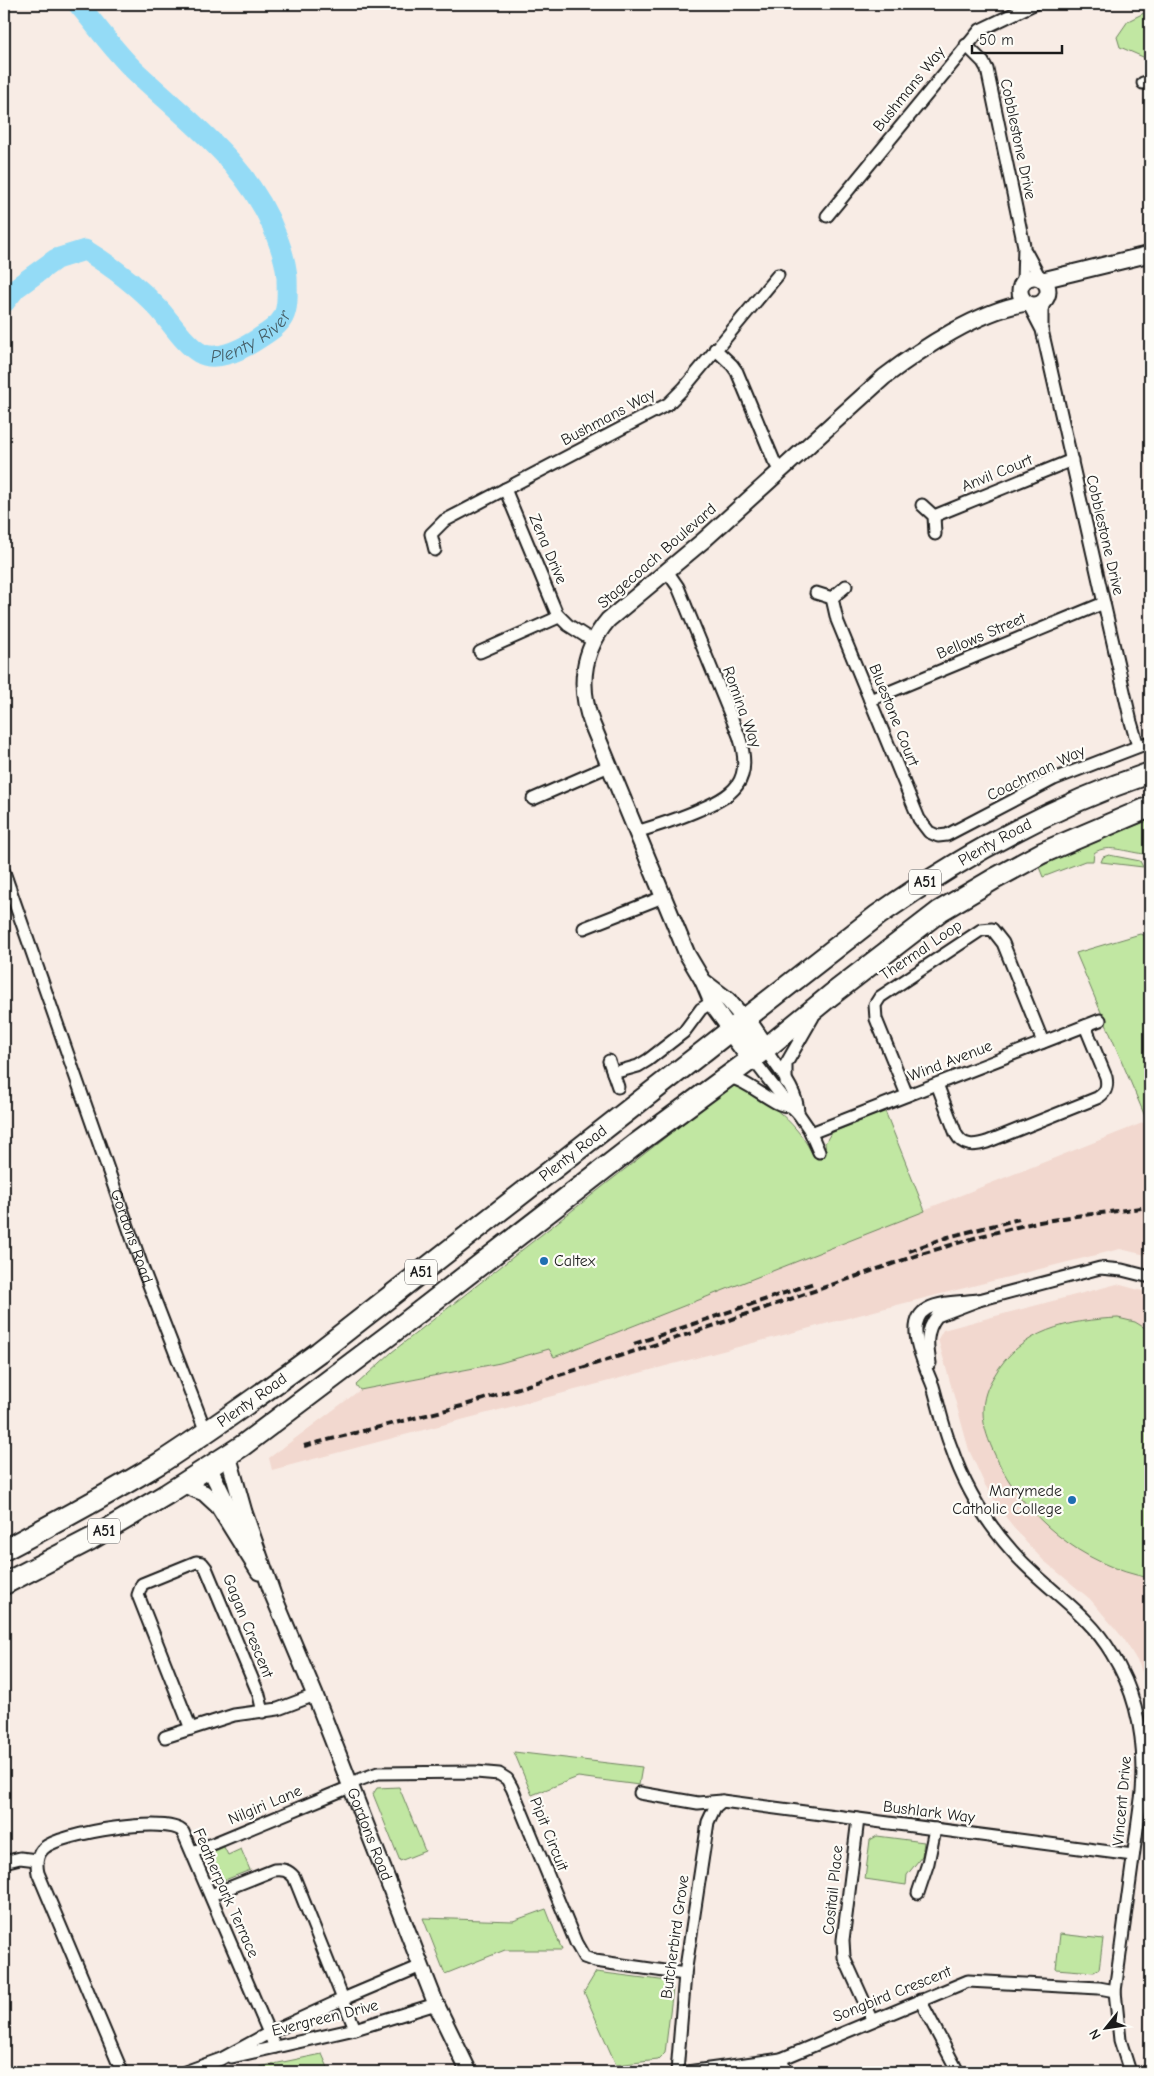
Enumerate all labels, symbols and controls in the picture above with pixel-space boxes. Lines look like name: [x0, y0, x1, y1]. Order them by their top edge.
scale bar: [972, 22, 1062, 54]
text: 50 m: [979, 31, 1014, 49]
street label: Bushmans Way: [869, 42, 949, 135]
street label: Cobblestone Drive: [996, 77, 1040, 201]
water label: Plenty River: [210, 307, 296, 367]
street label: Bushmans Way: [558, 384, 659, 449]
street label: Anvil Court: [959, 451, 1035, 495]
street label: Cobblestone Drive: [1082, 473, 1128, 597]
street label: Stagecoach Boulevard: [594, 500, 720, 612]
street label: Zena Drive: [525, 511, 571, 587]
street label: Bellows Street: [934, 609, 1029, 663]
street label: Bluestone Court: [865, 661, 923, 769]
street label: Romina Way: [719, 664, 765, 751]
street label: Coachman Way: [984, 741, 1089, 804]
street label: Plenty Road: [955, 815, 1035, 870]
road number: A51: [909, 870, 941, 894]
street label: Thermal Loop: [877, 916, 965, 984]
street label: Wind Avenue: [905, 1037, 995, 1085]
street label: Plenty Road: [536, 1121, 610, 1185]
street label: Gordons Road: [107, 1187, 156, 1286]
place label: Caltex: [554, 1252, 596, 1270]
marker: Caltex: [538, 1255, 550, 1267]
road number: A51: [405, 1260, 437, 1284]
street label: Plenty Road: [214, 1369, 290, 1431]
place label: Marymede Catholic College: [952, 1482, 1062, 1518]
marker: Marymede Catholic College: [1066, 1494, 1078, 1506]
road number: A51: [88, 1518, 120, 1544]
street label: Gagan Crescent: [219, 1571, 277, 1681]
street label: Vincent Drive: [1109, 1755, 1135, 1847]
street label: Nilgiri Lane: [226, 1781, 304, 1829]
street label: Gordons Road: [343, 1785, 396, 1883]
street label: Pipit Circuit: [526, 1794, 572, 1874]
street label: Bushlark Way: [882, 1797, 977, 1827]
street label: Featherpark Terrace: [189, 1825, 263, 1961]
street label: Cositail Place: [819, 1844, 847, 1936]
street label: Butcherbird Grove: [657, 1874, 693, 2000]
street label: Songbird Crescent: [830, 1962, 954, 2026]
street label: Evergreen Drive: [270, 1996, 380, 2040]
north arrow: [1082, 2004, 1132, 2054]
text: N: [1086, 2026, 1105, 2042]

